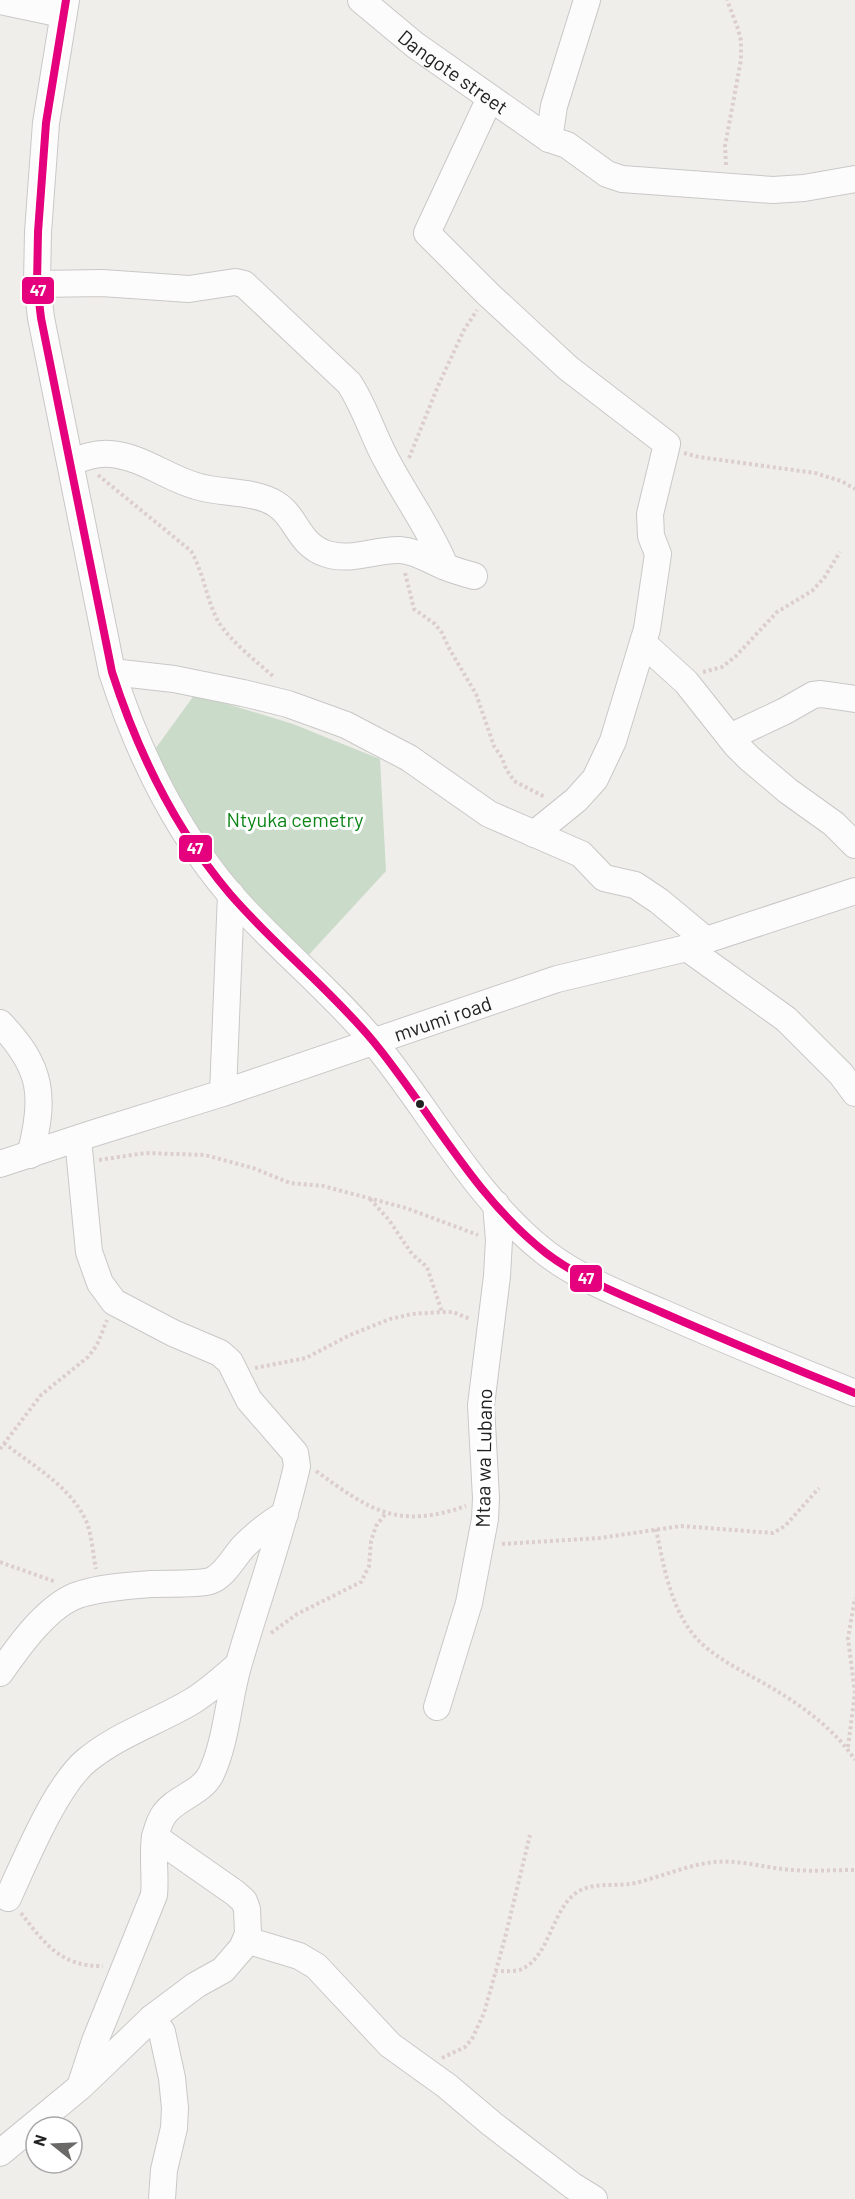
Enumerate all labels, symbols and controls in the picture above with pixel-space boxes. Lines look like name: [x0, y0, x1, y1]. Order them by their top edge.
street label: Dangote street: [394, 24, 513, 119]
line badge: 47: [21, 276, 55, 305]
text: 47: [30, 280, 46, 299]
park label: Ntyuka cemetry: [226, 807, 364, 831]
line badge: 47: [178, 834, 213, 863]
text: 47: [187, 838, 203, 857]
street label: mvumi road: [391, 990, 494, 1046]
unlabelled marker: [414, 1098, 426, 1110]
line badge: 47: [569, 1264, 603, 1293]
text: 47: [578, 1268, 594, 1287]
street label: Mtaa wa Lubano: [470, 1388, 496, 1528]
north arrow: [24, 2115, 84, 2175]
text: N: [29, 2132, 50, 2148]

